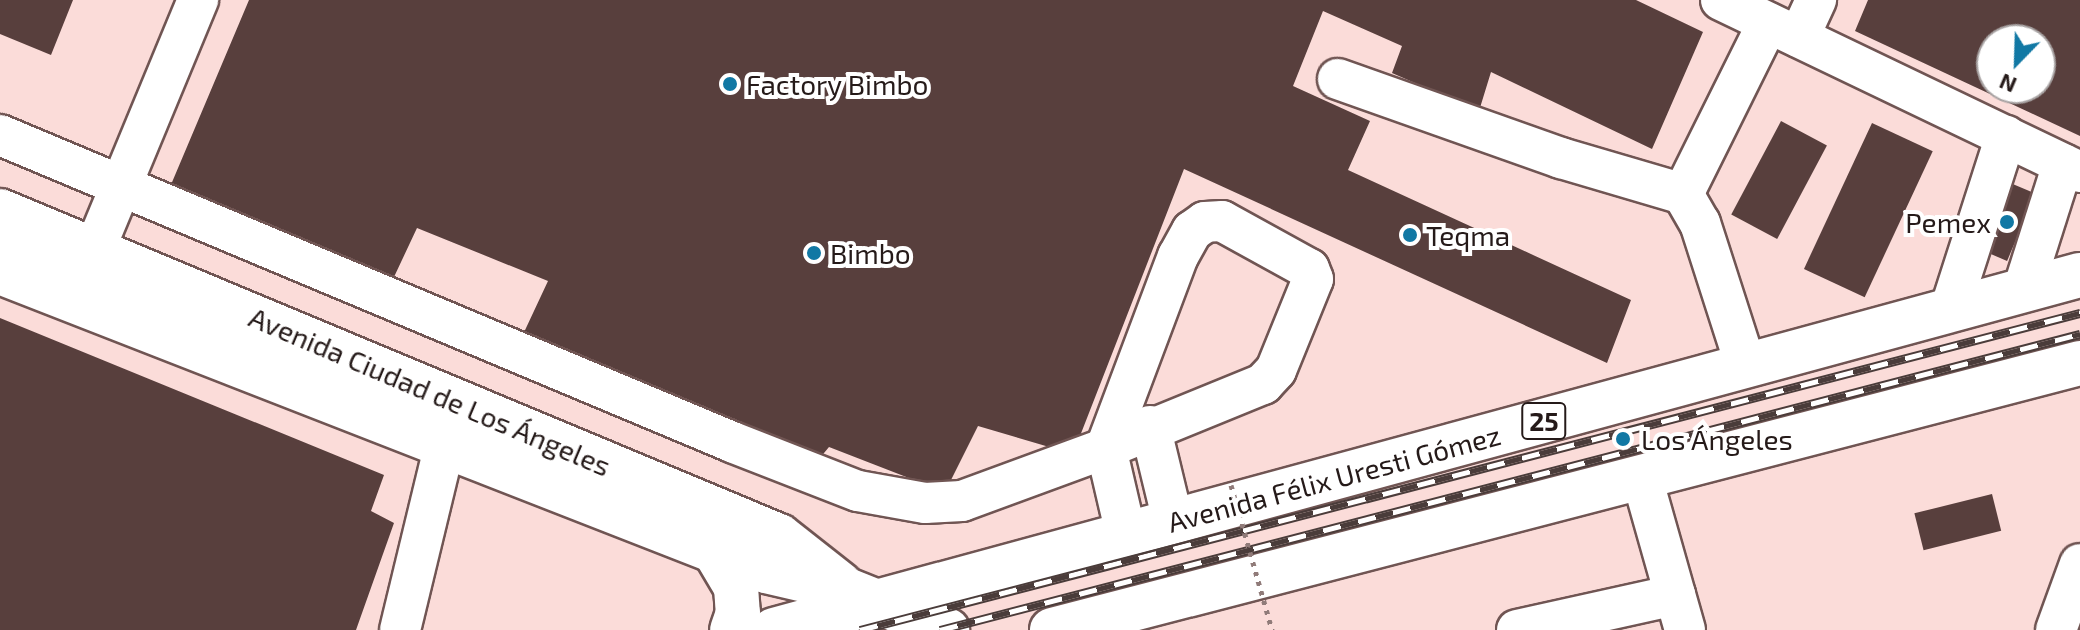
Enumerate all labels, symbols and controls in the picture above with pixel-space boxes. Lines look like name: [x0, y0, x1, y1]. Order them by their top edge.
north arrow: [1976, 24, 2056, 104]
place label: Factory Bimbo: [746, 67, 929, 101]
text: N: [1995, 69, 2020, 99]
marker: Factory Bimbo: [721, 75, 739, 93]
place label: Pemex: [1905, 205, 1991, 239]
marker: Pemex: [1998, 213, 2016, 231]
place label: Teqma: [1426, 218, 1510, 252]
marker: Teqma: [1401, 226, 1419, 244]
place label: Bimbo: [830, 236, 911, 270]
marker: Bimbo: [805, 244, 823, 262]
street label: Avenida Ciudad de Los Ángeles: [244, 299, 616, 483]
road number: 25: [1520, 399, 1568, 443]
street label: Avenida Félix Uresti Gómez: [1164, 417, 1504, 539]
place label: Los Ángeles: [1641, 422, 1794, 456]
marker: Los Ángeles: [1612, 428, 1634, 450]

